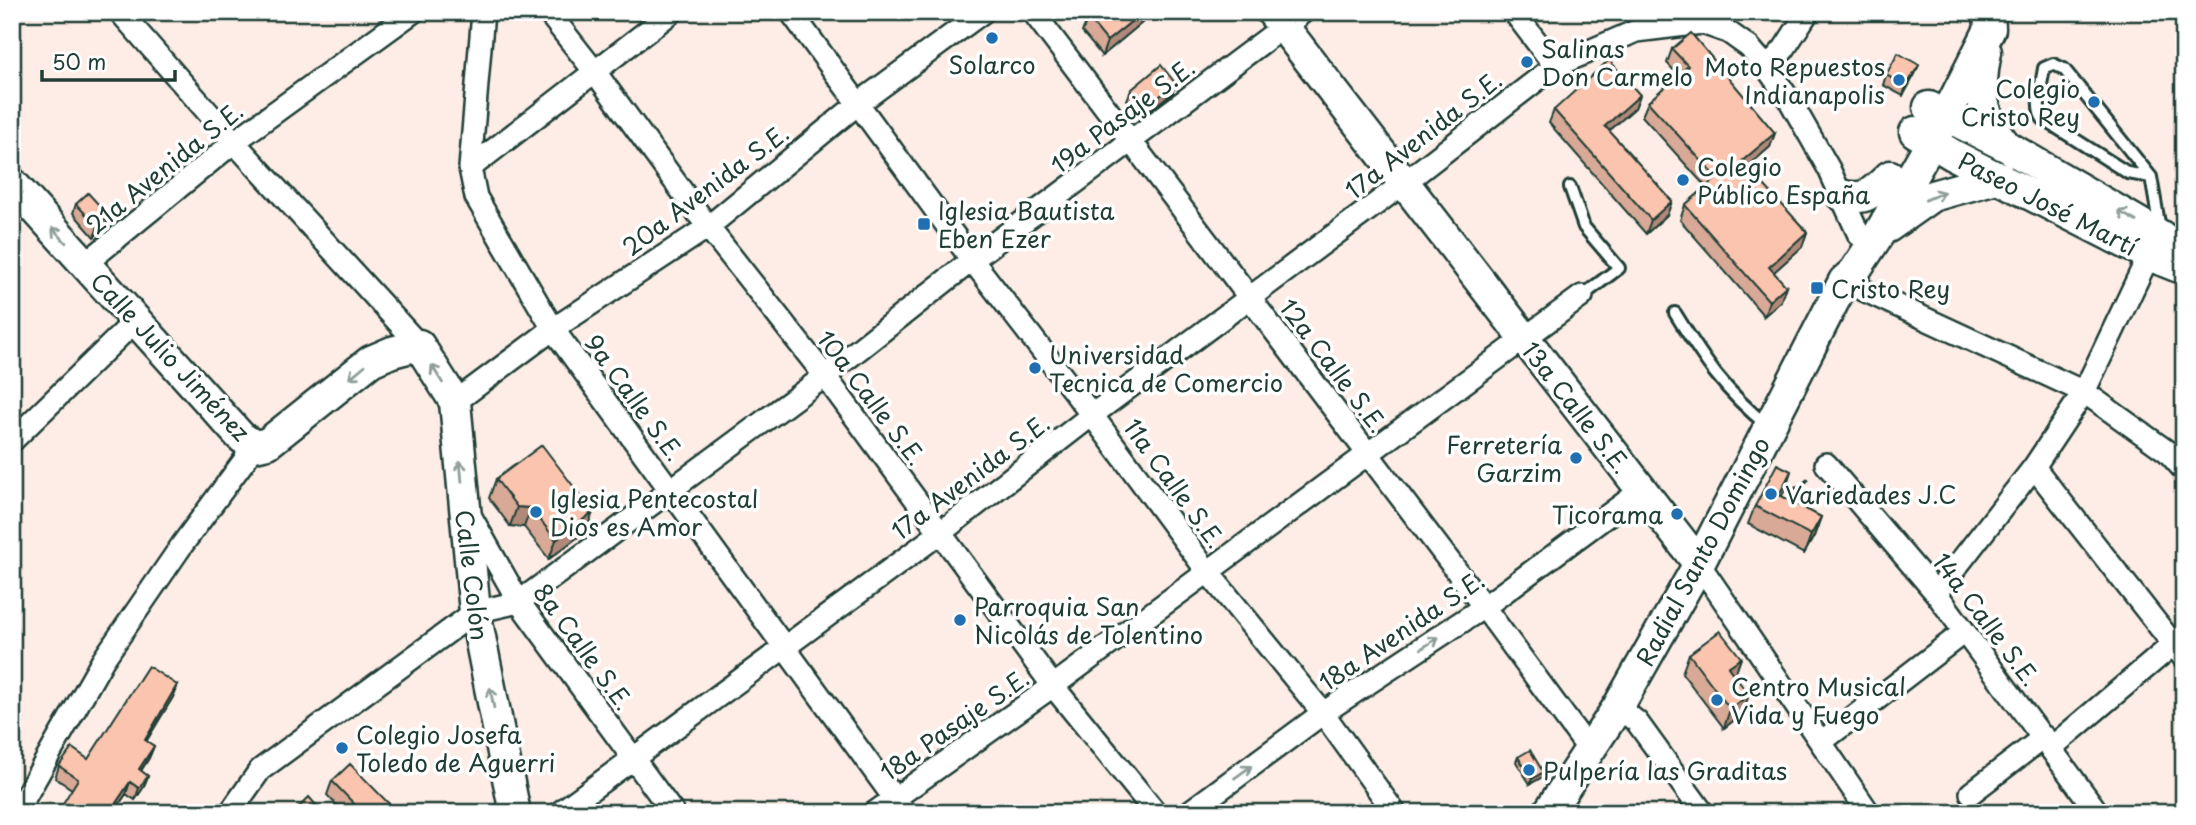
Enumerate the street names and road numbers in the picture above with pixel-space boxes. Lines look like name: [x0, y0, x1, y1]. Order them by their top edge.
street label: 19a Pasaje S.E.: [1042, 49, 1202, 181]
street label: 17a Avenida S.E.: [1337, 61, 1509, 207]
street label: 21a Avenida S.E.: [78, 92, 250, 242]
street label: 20a Avenida S.E.: [614, 114, 796, 264]
street label: Paseo José Martí: [1952, 142, 2145, 264]
street label: Calle Julio Jiménez: [83, 263, 259, 449]
street label: 12a Calle S.E.: [1271, 290, 1397, 440]
street label: 10a Calle S.E.: [809, 322, 935, 472]
street label: 9a Calle S.E.: [577, 326, 693, 468]
street label: 13a Calle S.E.: [1514, 333, 1640, 481]
street label: 17a Avenida S.E.: [883, 404, 1057, 548]
street label: 11a Calle S.E.: [1116, 411, 1234, 555]
street label: Radial Santo Domingo: [1626, 430, 1778, 672]
street label: Calle Colón: [447, 508, 499, 642]
street label: 14a Calle S.E.: [1925, 545, 2049, 693]
street label: 18a Avenida S.E.: [1311, 561, 1491, 699]
street label: 8a Calle S.E.: [526, 575, 642, 717]
street label: 18a Pasaje S.E.: [872, 659, 1036, 789]

